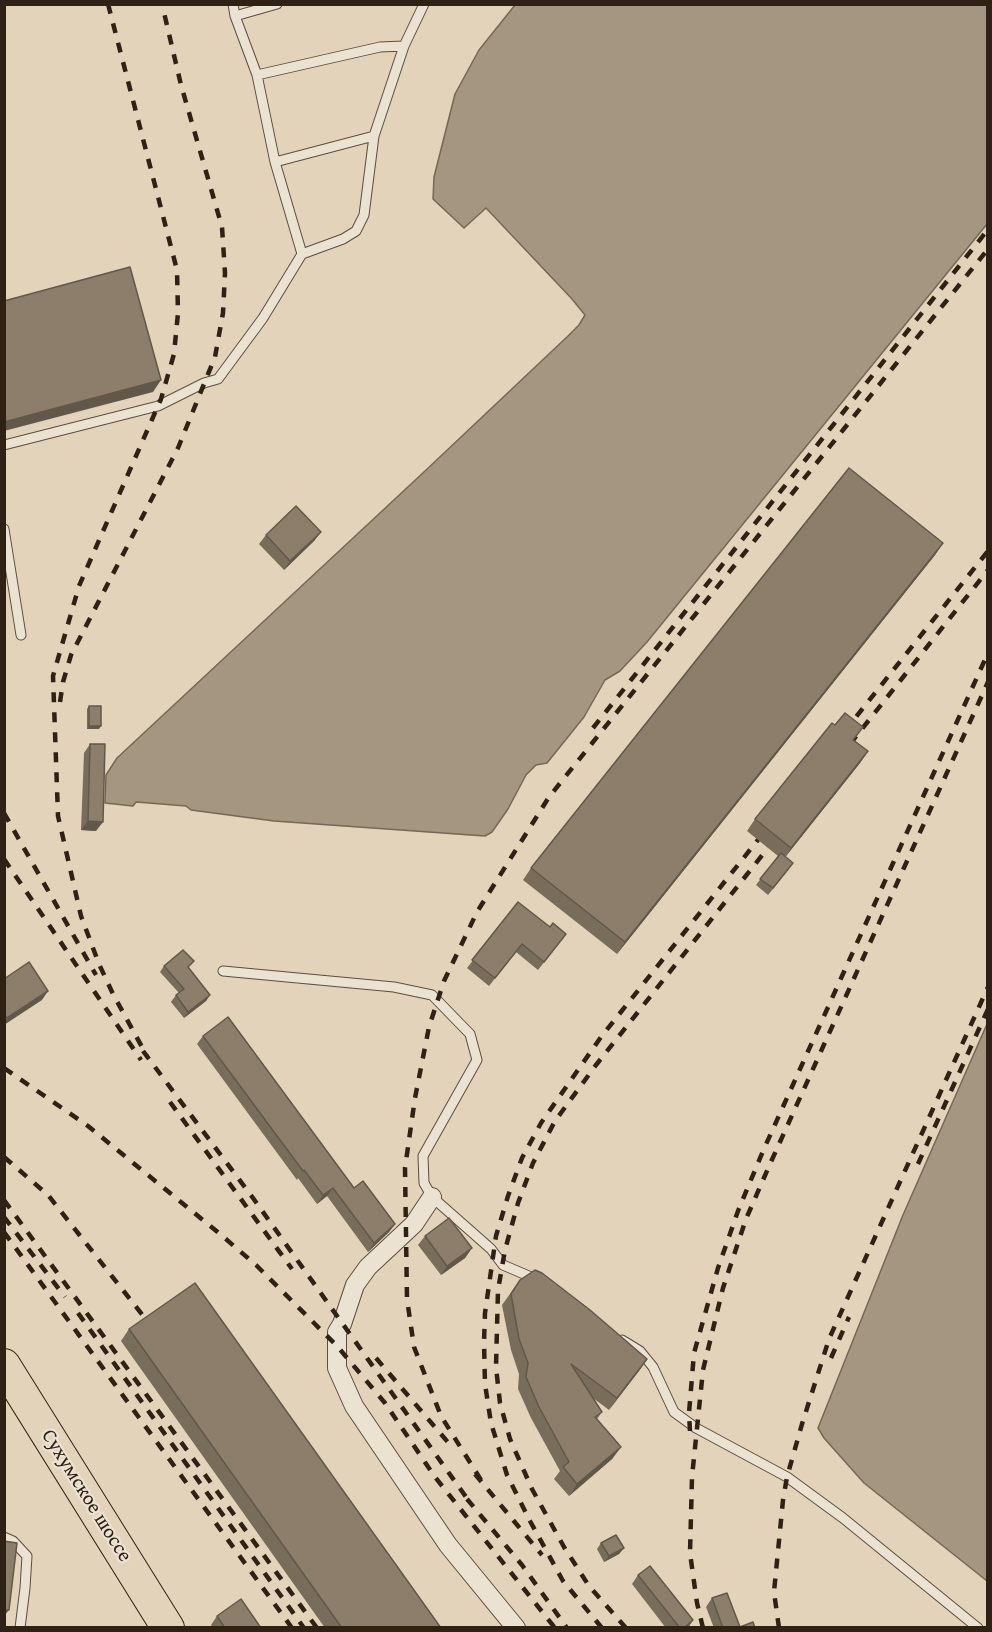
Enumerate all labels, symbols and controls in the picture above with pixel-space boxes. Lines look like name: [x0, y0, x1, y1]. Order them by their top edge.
street label: Сухумское шоссе: [36, 1425, 136, 1567]

